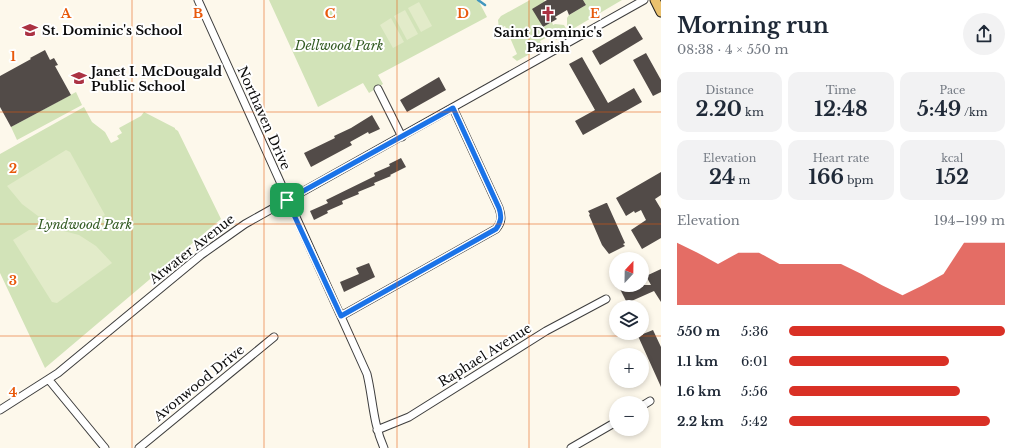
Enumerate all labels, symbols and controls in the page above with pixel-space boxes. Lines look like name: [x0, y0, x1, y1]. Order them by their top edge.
text: A: [60, 5, 72, 22]
text: B: [193, 5, 203, 22]
text: C: [325, 5, 336, 22]
text: D: [457, 5, 469, 22]
church icon: Saint Dominic's Parish: [539, 5, 557, 23]
text: E: [590, 5, 600, 22]
text: Morning run: [677, 12, 829, 39]
button: share: [963, 13, 1005, 55]
school or university icon: St. Dominic's School: [21, 21, 39, 39]
place label: St. Dominic's School: [42, 22, 183, 39]
place label: Saint Dominic's Parish: [494, 24, 602, 56]
park label: Dellwood Park: [294, 37, 384, 54]
text: 08:38 · 4 × 550 m: [677, 41, 788, 58]
text: 1: [10, 48, 16, 65]
place label: Janet I. McDougald Public School: [88, 63, 222, 95]
street label: Northaven Drive: [234, 63, 294, 173]
school or university icon: Janet I. McDougald Public School: [70, 69, 88, 87]
text: Distance: [705, 83, 754, 97]
text: Time: [826, 83, 856, 97]
text: Pace: [939, 83, 965, 97]
text: 2.20: [696, 97, 742, 121]
text: 12:48: [814, 97, 868, 121]
text: 5:49: [917, 97, 961, 121]
text: km: [742, 105, 764, 119]
text: /km: [961, 105, 988, 119]
text: Elevation: [703, 151, 756, 165]
text: Heart rate: [813, 151, 869, 165]
text: kcal: [941, 151, 963, 165]
text: 2: [9, 160, 17, 177]
text: 24: [709, 165, 735, 189]
text: 166: [808, 165, 844, 189]
text: 152: [936, 165, 969, 189]
text: m: [735, 173, 750, 187]
text: bpm: [844, 173, 874, 187]
pin: [270, 183, 304, 217]
icon: arrive: [276, 189, 298, 211]
street label: Atwater Avenue: [145, 210, 238, 288]
text: Elevation: [677, 212, 740, 229]
text: 194–199 m: [934, 212, 1005, 229]
park label: Lyndwood Park: [37, 216, 133, 233]
north arrow: [609, 252, 649, 292]
map controls: [609, 252, 649, 436]
text: 3: [9, 272, 17, 289]
button: layers: [609, 300, 649, 340]
street label: Raphael Avenue: [435, 319, 535, 391]
text: 550 m: [677, 323, 720, 340]
text: 5:36: [741, 323, 768, 340]
street label: Avonwood Drive: [149, 341, 248, 425]
button: +: [609, 348, 649, 388]
text: 1.1 km: [677, 353, 718, 370]
text: 6:01: [741, 353, 768, 370]
text: 1.6 km: [677, 383, 721, 400]
text: 5:56: [741, 383, 768, 400]
text: 4: [9, 384, 18, 401]
button: −: [609, 396, 649, 436]
text: 2.2 km: [677, 413, 724, 430]
text: 5:42: [741, 413, 768, 430]

